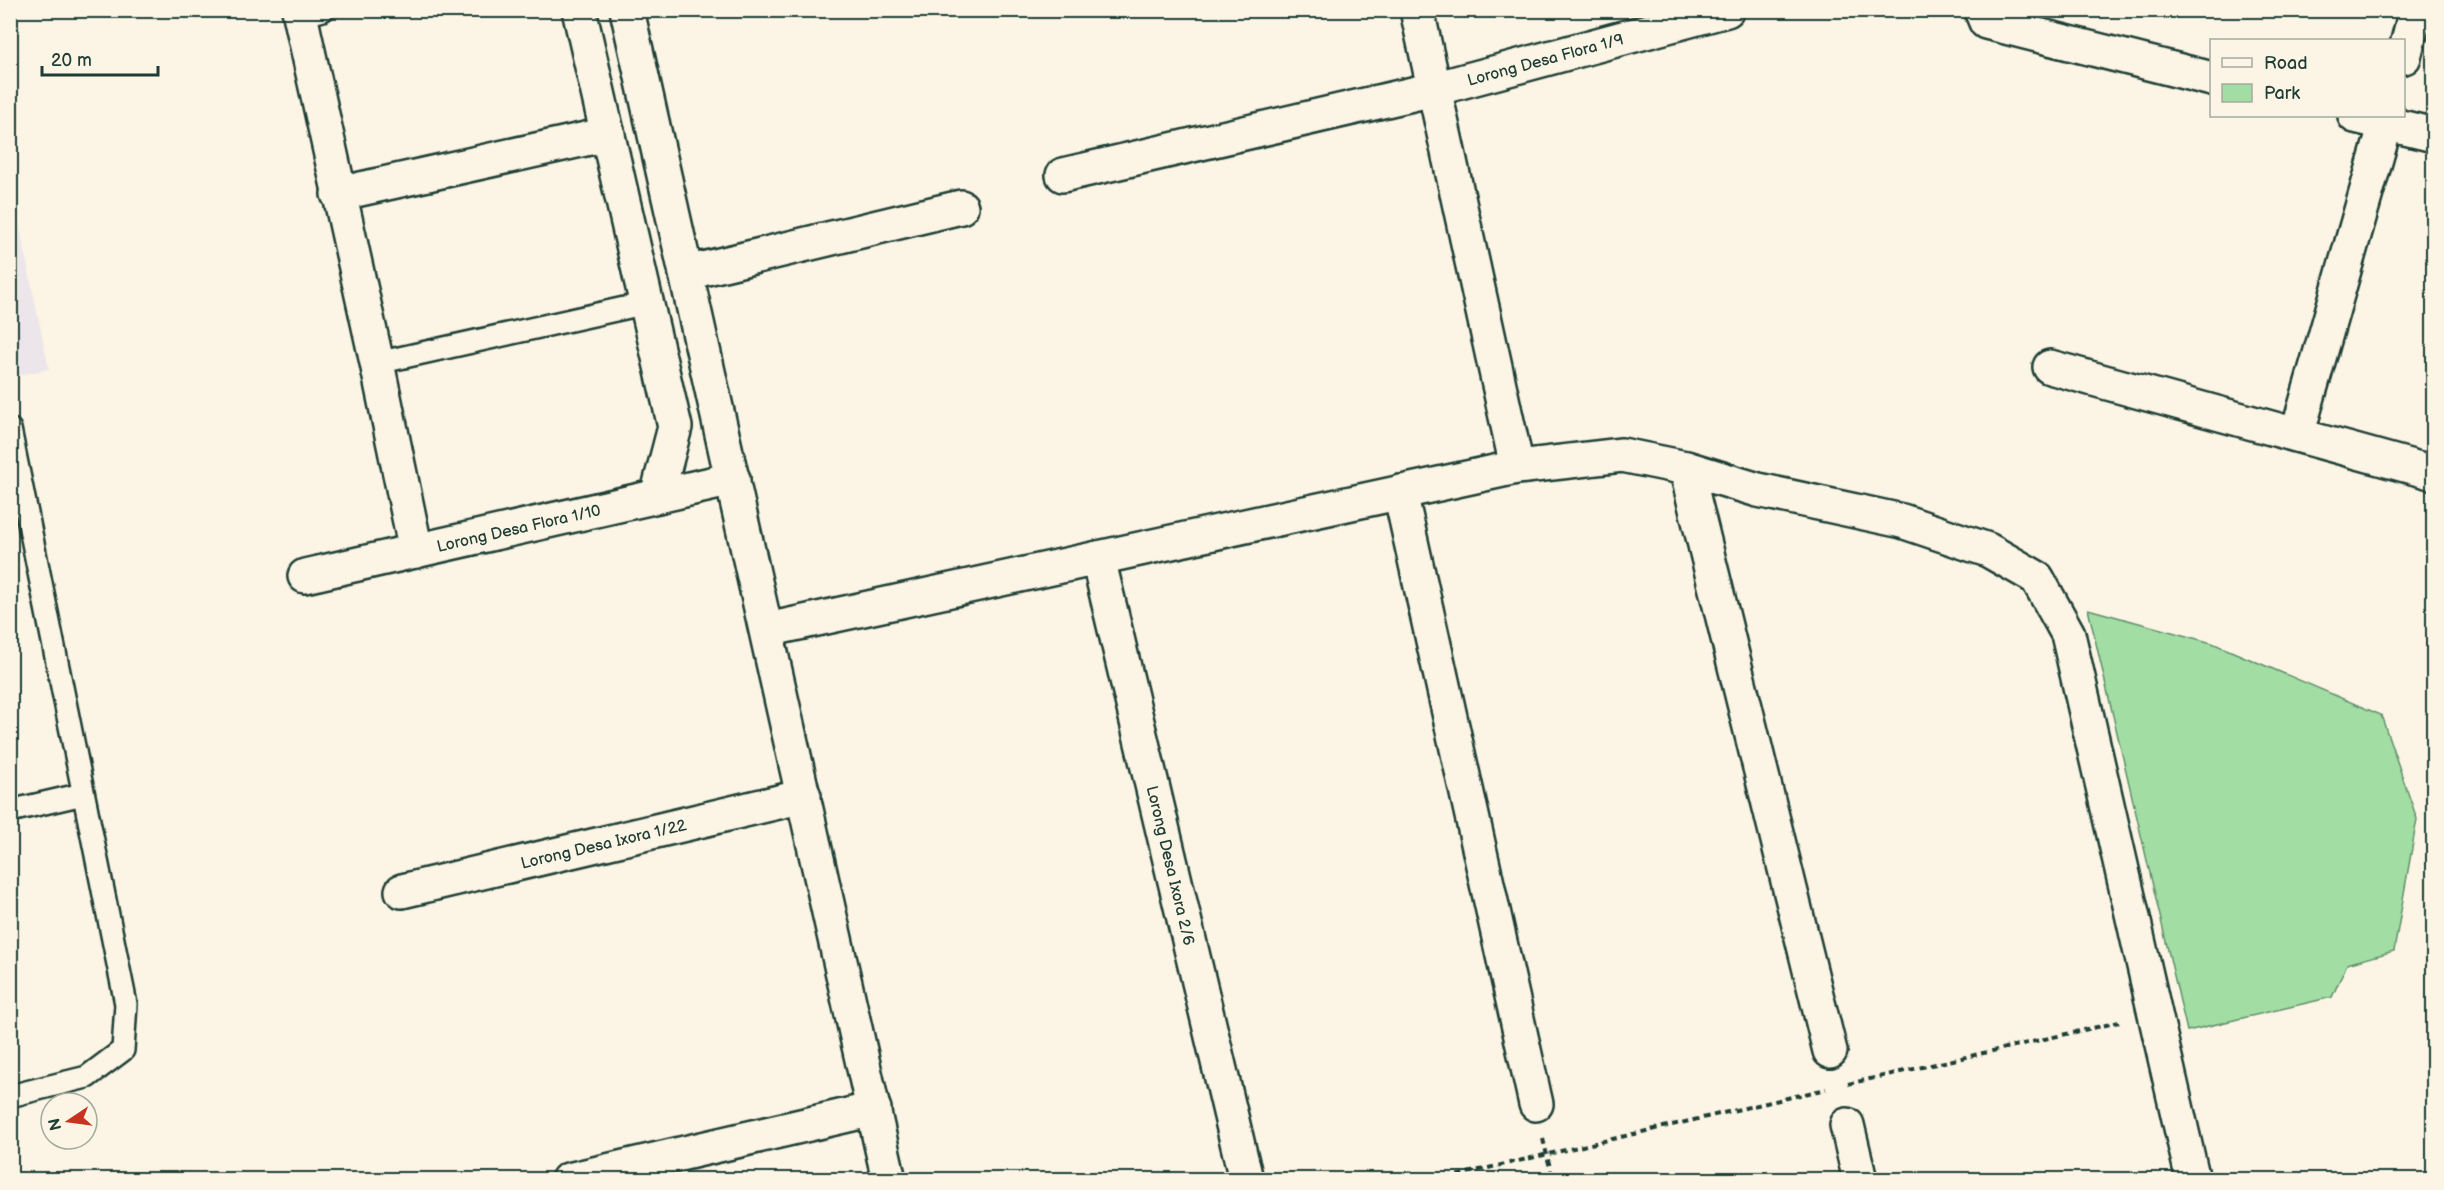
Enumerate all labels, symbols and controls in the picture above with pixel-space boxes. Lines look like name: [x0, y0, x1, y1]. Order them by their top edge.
street label: Lorong Desa Flora 1/9: [1465, 30, 1626, 91]
scale bar: [42, 39, 158, 77]
legend: [2210, 39, 2405, 117]
text: 20 m: [51, 50, 92, 71]
text: Road: [2264, 53, 2308, 74]
text: Park: [2264, 83, 2300, 104]
street label: Lorong Desa Flora 1/10: [435, 501, 603, 557]
street label: Lorong Desa Ixora 2/6: [1142, 784, 1198, 948]
street label: Lorong Desa Ixora 1/22: [519, 816, 689, 874]
north arrow: [39, 1091, 99, 1151]
text: N: [45, 1116, 66, 1132]

